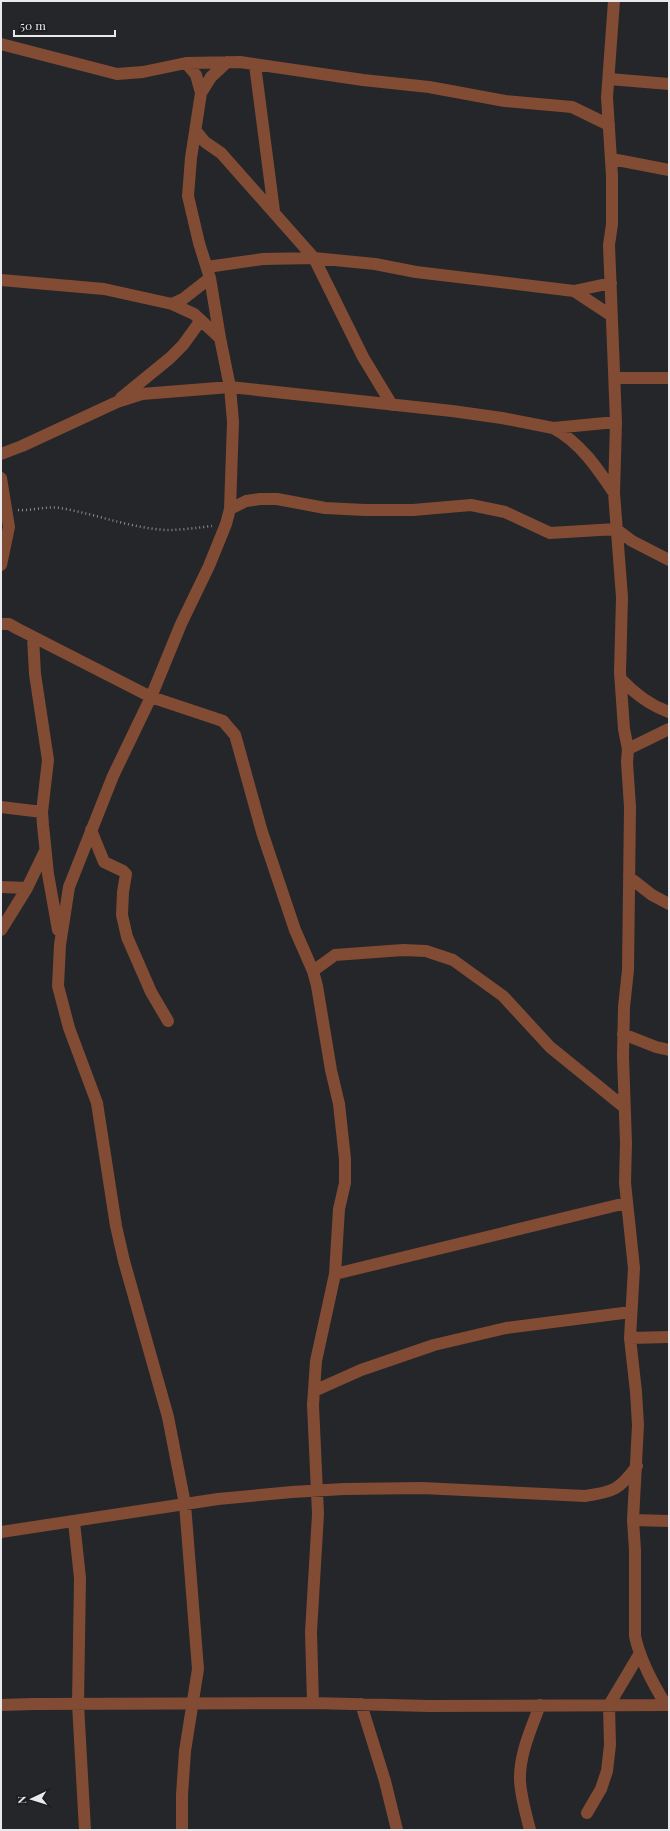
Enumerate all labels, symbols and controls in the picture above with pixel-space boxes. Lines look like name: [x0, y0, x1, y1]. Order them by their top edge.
scale bar: [14, 12, 115, 38]
text: 50 m: [20, 17, 46, 33]
north arrow: [12, 1779, 52, 1819]
text: N: [14, 1795, 29, 1804]

